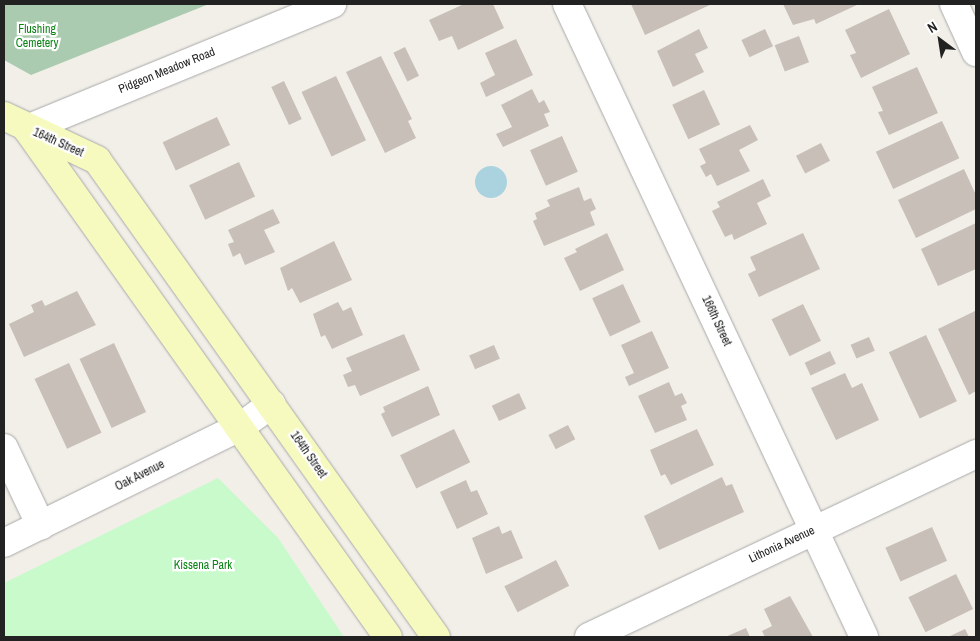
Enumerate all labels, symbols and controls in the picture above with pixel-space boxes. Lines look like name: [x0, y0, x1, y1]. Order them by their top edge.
north arrow: [915, 15, 965, 65]
text: N: [924, 17, 940, 37]
park label: Flushing Cemetery: [16, 23, 58, 51]
street label: Pidgeon Meadow Road: [117, 45, 217, 97]
street label: 164th Street: [31, 126, 85, 160]
street label: 166th Street: [698, 294, 734, 348]
street label: 164th Street: [287, 429, 329, 481]
street label: Oak Avenue: [113, 457, 167, 495]
street label: Lithonia Avenue: [747, 523, 817, 567]
park label: Kissena Park: [174, 559, 232, 573]

